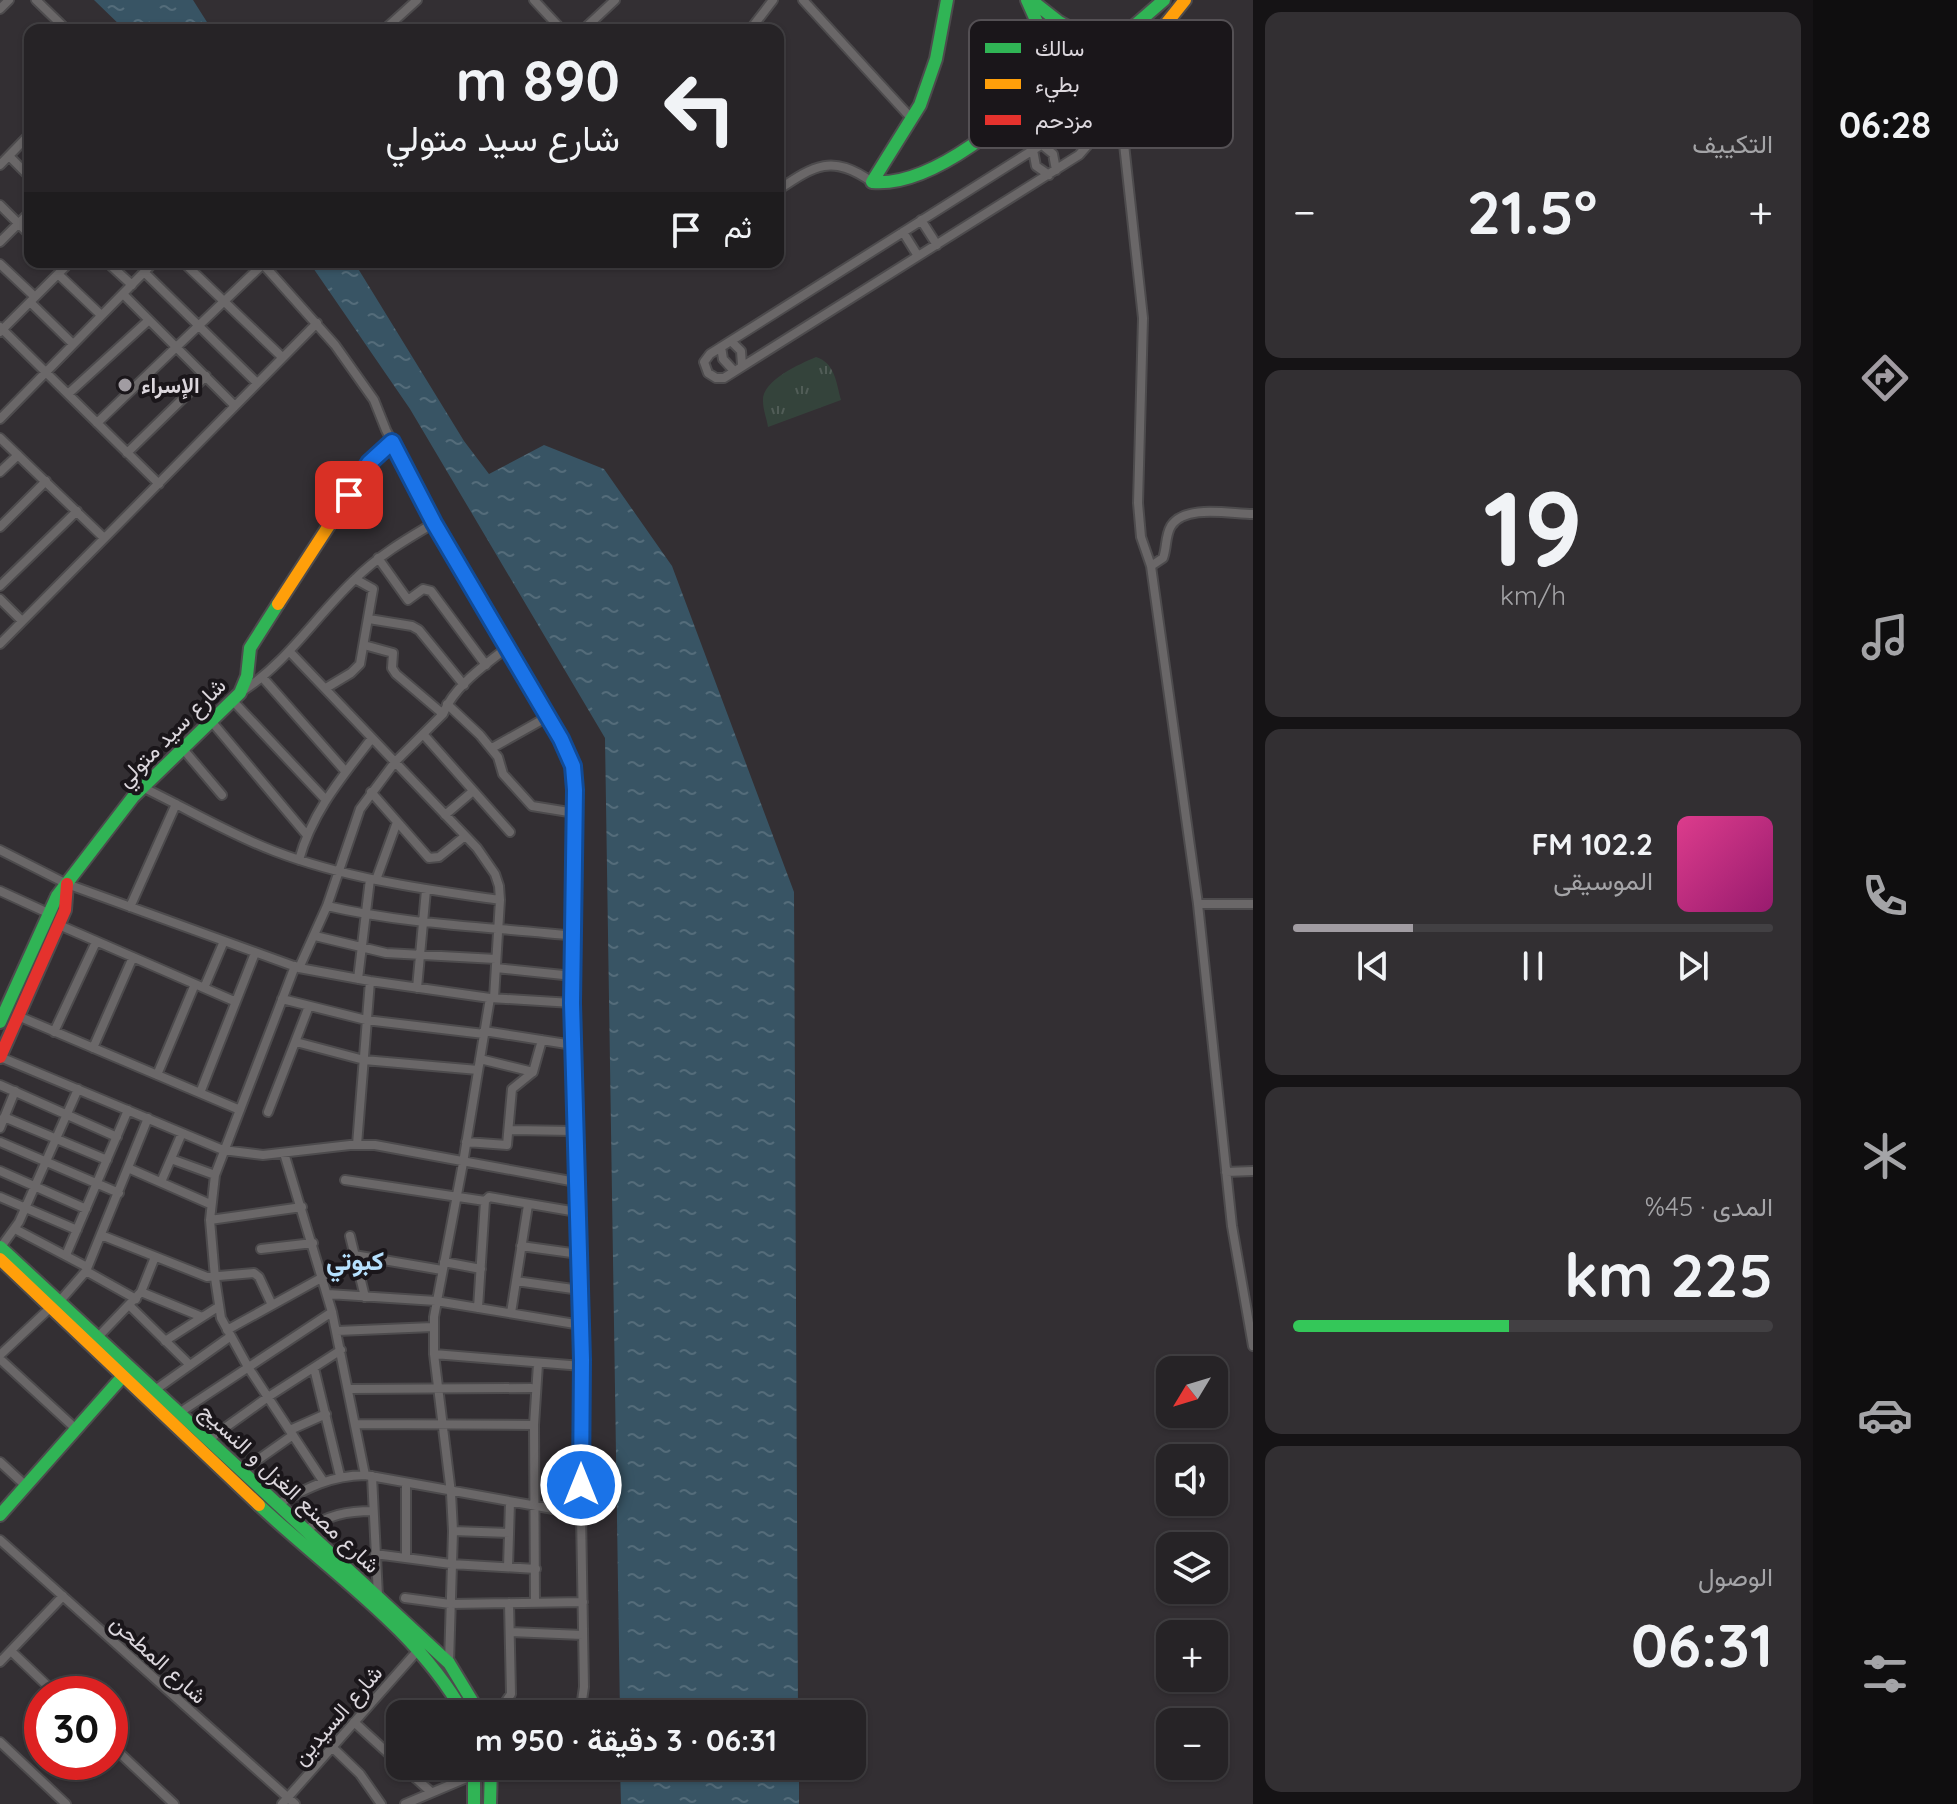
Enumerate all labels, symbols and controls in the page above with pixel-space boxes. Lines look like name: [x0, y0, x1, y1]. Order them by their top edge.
legend: [969, 20, 1233, 148]
text: سالك: [1035, 34, 1084, 62]
text: 890 m: [456, 45, 620, 115]
icon: left: [648, 56, 752, 160]
text: بطيء: [1035, 70, 1080, 103]
text: 06:28: [1839, 102, 1931, 147]
text: مزدحم: [1035, 106, 1093, 135]
text: شارع سيد متولي: [386, 115, 620, 160]
text: التكييف: [1692, 127, 1773, 160]
text: 21.5°: [1467, 174, 1597, 249]
text: −: [1293, 184, 1316, 239]
text: +: [1748, 184, 1773, 239]
icon: arrive: [664, 208, 708, 252]
text: ثم: [724, 208, 752, 246]
icon: directions: [1857, 350, 1913, 406]
place label: الإسراء: [141, 371, 200, 400]
marker: الإسراء: [116, 376, 134, 394]
pin: [315, 461, 383, 529]
text: 19: [1483, 462, 1583, 592]
icon: arrive: [327, 473, 371, 517]
text: km/h: [1500, 579, 1566, 612]
icon: music: [1857, 609, 1913, 665]
street label: شارع سيد متولي: [110, 671, 235, 796]
text: 102.2 FM: [1531, 825, 1653, 863]
text: الموسيقى: [1553, 864, 1653, 897]
icon: phone: [1857, 868, 1913, 924]
icon: previous: [1351, 944, 1395, 988]
icon: pause: [1511, 944, 1555, 988]
icon: next: [1671, 944, 1715, 988]
icon: climate: [1857, 1128, 1913, 1184]
text: المدى · 45%: [1645, 1190, 1773, 1223]
text: 225 km: [1564, 1237, 1773, 1312]
district label: كبوتي: [326, 1244, 384, 1283]
north arrow: [1156, 1356, 1228, 1428]
map controls: [1156, 1356, 1228, 1780]
icon: car: [1857, 1387, 1913, 1443]
street label: شارع مصنع الغزل و النسيج: [193, 1397, 386, 1580]
position arrow: [539, 1443, 623, 1527]
button: sound: [1156, 1444, 1228, 1516]
button: layers: [1156, 1532, 1228, 1604]
text: الوصول: [1698, 1560, 1773, 1593]
text: 06:31: [1631, 1607, 1773, 1682]
street label: شارع المطحن: [104, 1608, 213, 1710]
button: +: [1156, 1620, 1228, 1692]
icon: filters: [1857, 1646, 1913, 1702]
street label: شارع السيدين: [286, 1659, 389, 1771]
speed limit sign: 30: [24, 1676, 128, 1780]
button: −: [1156, 1708, 1228, 1780]
text: 06:31 · 3 دقيقة · 950 m: [475, 1721, 777, 1759]

